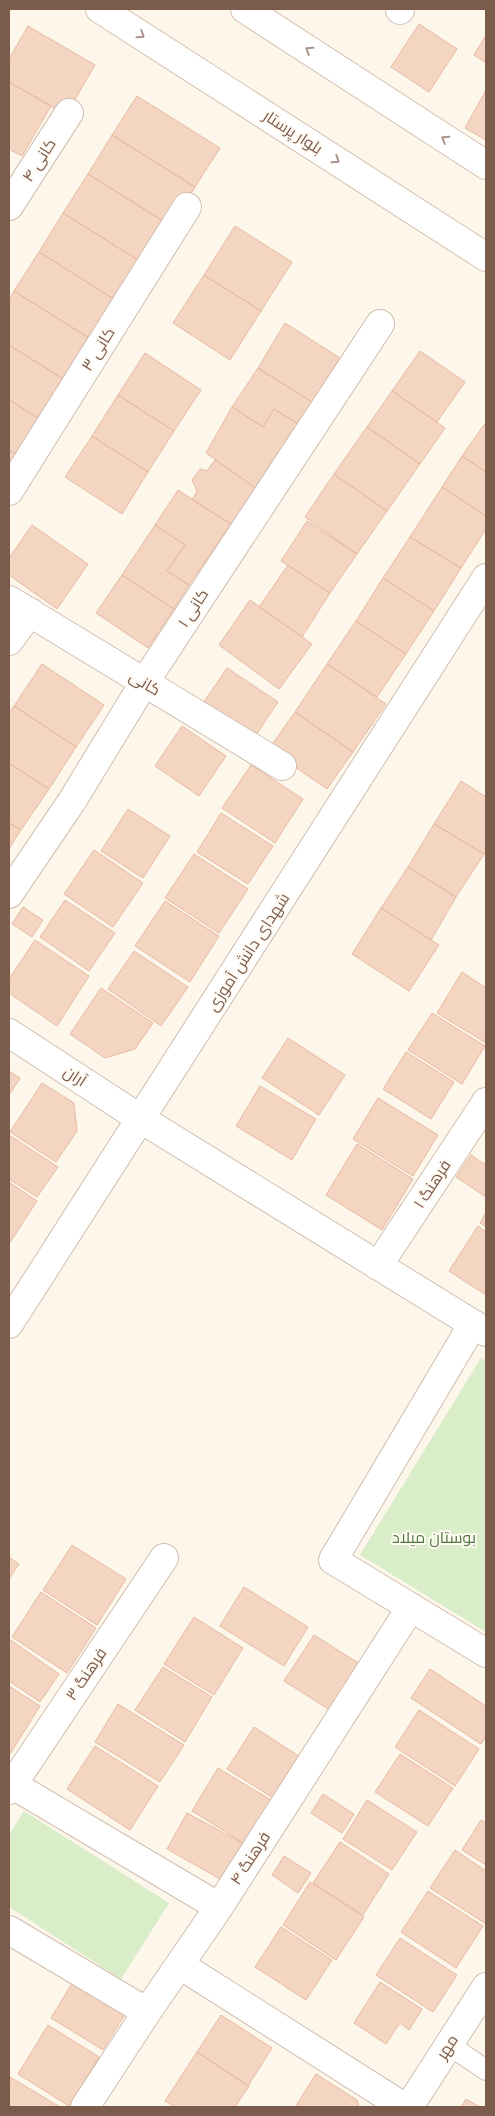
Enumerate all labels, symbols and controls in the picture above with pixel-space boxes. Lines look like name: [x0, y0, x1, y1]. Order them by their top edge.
one-way arrow: [135, 29, 144, 38]
one-way arrow: [305, 47, 314, 57]
street label: بلوار پرستار: [258, 105, 326, 160]
street label: کانی ۴: [18, 135, 61, 186]
one-way arrow: [442, 136, 451, 145]
one-way arrow: [331, 154, 340, 164]
street label: کانی ۳: [77, 324, 120, 375]
street label: کانی ۱: [174, 585, 213, 631]
street label: کانی: [125, 666, 164, 701]
street label: شهدای دانش آموزی: [203, 889, 294, 1015]
street label: آران: [59, 1062, 91, 1092]
street label: فرهنگ ۱: [409, 1156, 455, 1212]
park label: بوستان میلاد: [392, 1528, 476, 1548]
street label: فرهنگ ۳: [61, 1644, 111, 1704]
street label: فرهنگ ۴: [226, 1828, 274, 1888]
street label: مهر: [432, 2031, 463, 2064]

